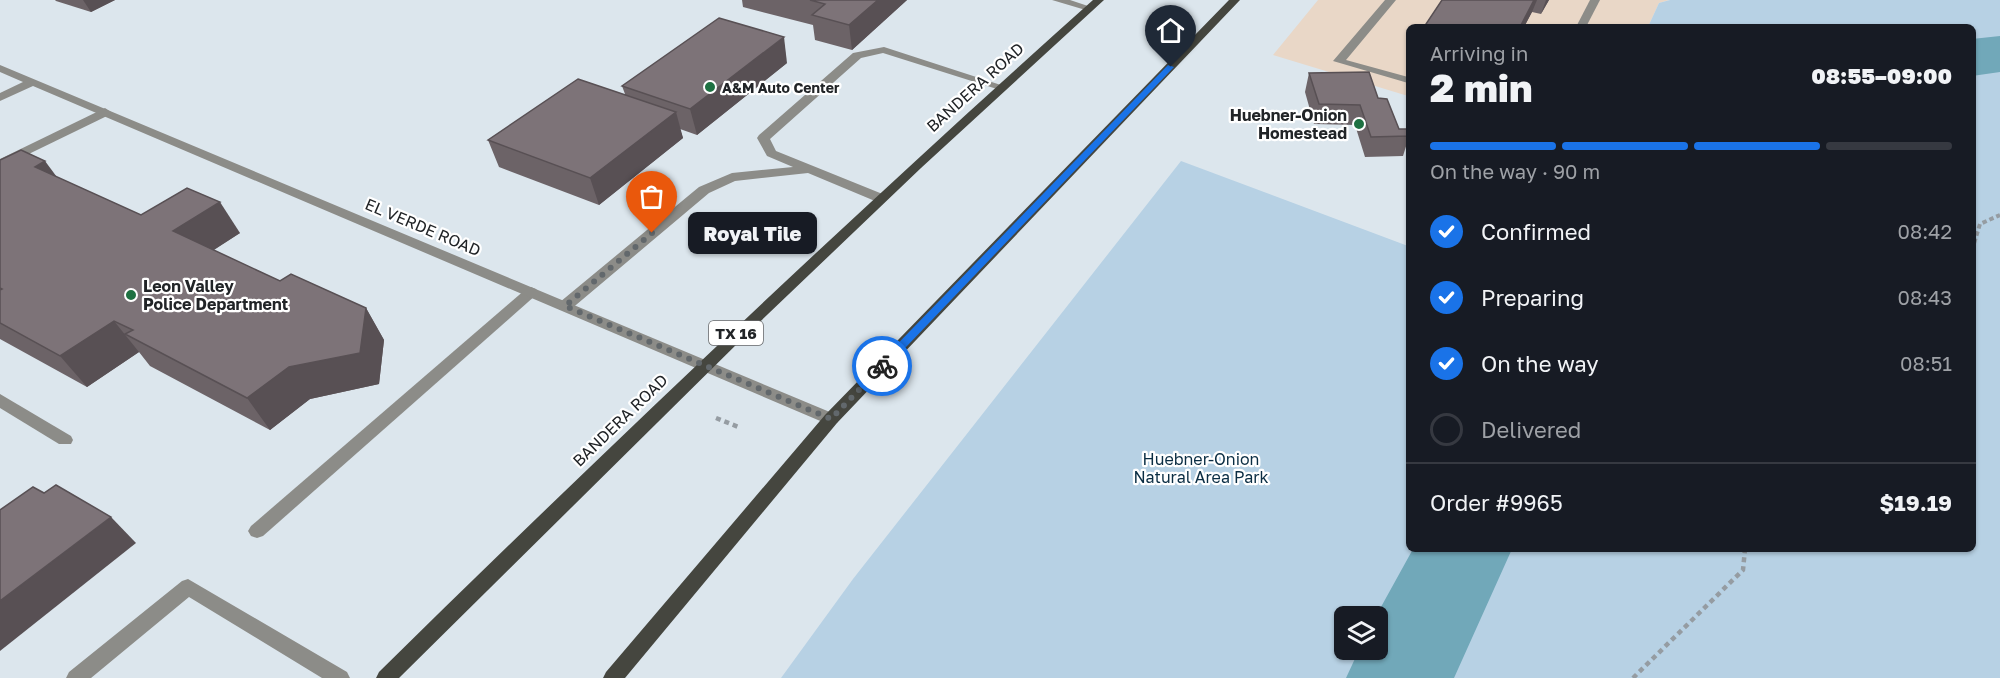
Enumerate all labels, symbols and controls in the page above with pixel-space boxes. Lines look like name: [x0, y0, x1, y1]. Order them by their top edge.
pin: [1145, 5, 1196, 67]
icon: home: [1154, 14, 1187, 47]
street label: BANDERA ROAD: [922, 38, 1028, 136]
text: Arriving in: [1430, 41, 1528, 65]
text: 08:55–09:00: [1811, 62, 1952, 89]
text: 2 min: [1430, 64, 1533, 111]
place label: A&M Auto Center: [722, 79, 840, 96]
marker: A&M Auto Center: [703, 80, 717, 94]
place label: Huebner-Onion Homestead: [1230, 105, 1347, 143]
marker: Huebner-Onion Homestead: [1352, 117, 1366, 131]
text: On the way · 90 m: [1430, 159, 1600, 183]
pin: [626, 171, 677, 233]
icon: bag: [635, 180, 668, 213]
street label: EL VERDE ROAD: [362, 194, 484, 260]
callout: Royal Tile: [688, 212, 817, 254]
icon: check: [1430, 215, 1463, 248]
text: Confirmed: [1481, 218, 1591, 245]
text: 08:42: [1898, 219, 1952, 243]
text: Royal Tile: [704, 221, 801, 245]
place label: Leon Valley Police Department: [143, 276, 288, 314]
icon: check: [1430, 281, 1463, 314]
text: Preparing: [1481, 284, 1584, 311]
text: 08:43: [1898, 285, 1952, 309]
marker: Leon Valley Police Department: [124, 288, 138, 302]
road number: TX 16: [709, 321, 763, 345]
courier: [852, 336, 912, 396]
icon: check: [1430, 347, 1463, 380]
icon: bike: [866, 350, 899, 383]
text: On the way: [1481, 350, 1599, 377]
text: 08:51: [1900, 351, 1952, 375]
street label: BANDERA ROAD: [568, 370, 672, 470]
text: Delivered: [1481, 416, 1581, 443]
park label: Huebner-Onion Natural Area Park: [1133, 449, 1269, 487]
text: Order #9965: [1430, 489, 1563, 516]
text: $19.19: [1880, 489, 1952, 516]
map controls: [1334, 606, 1388, 660]
button: layers: [1334, 606, 1388, 660]

